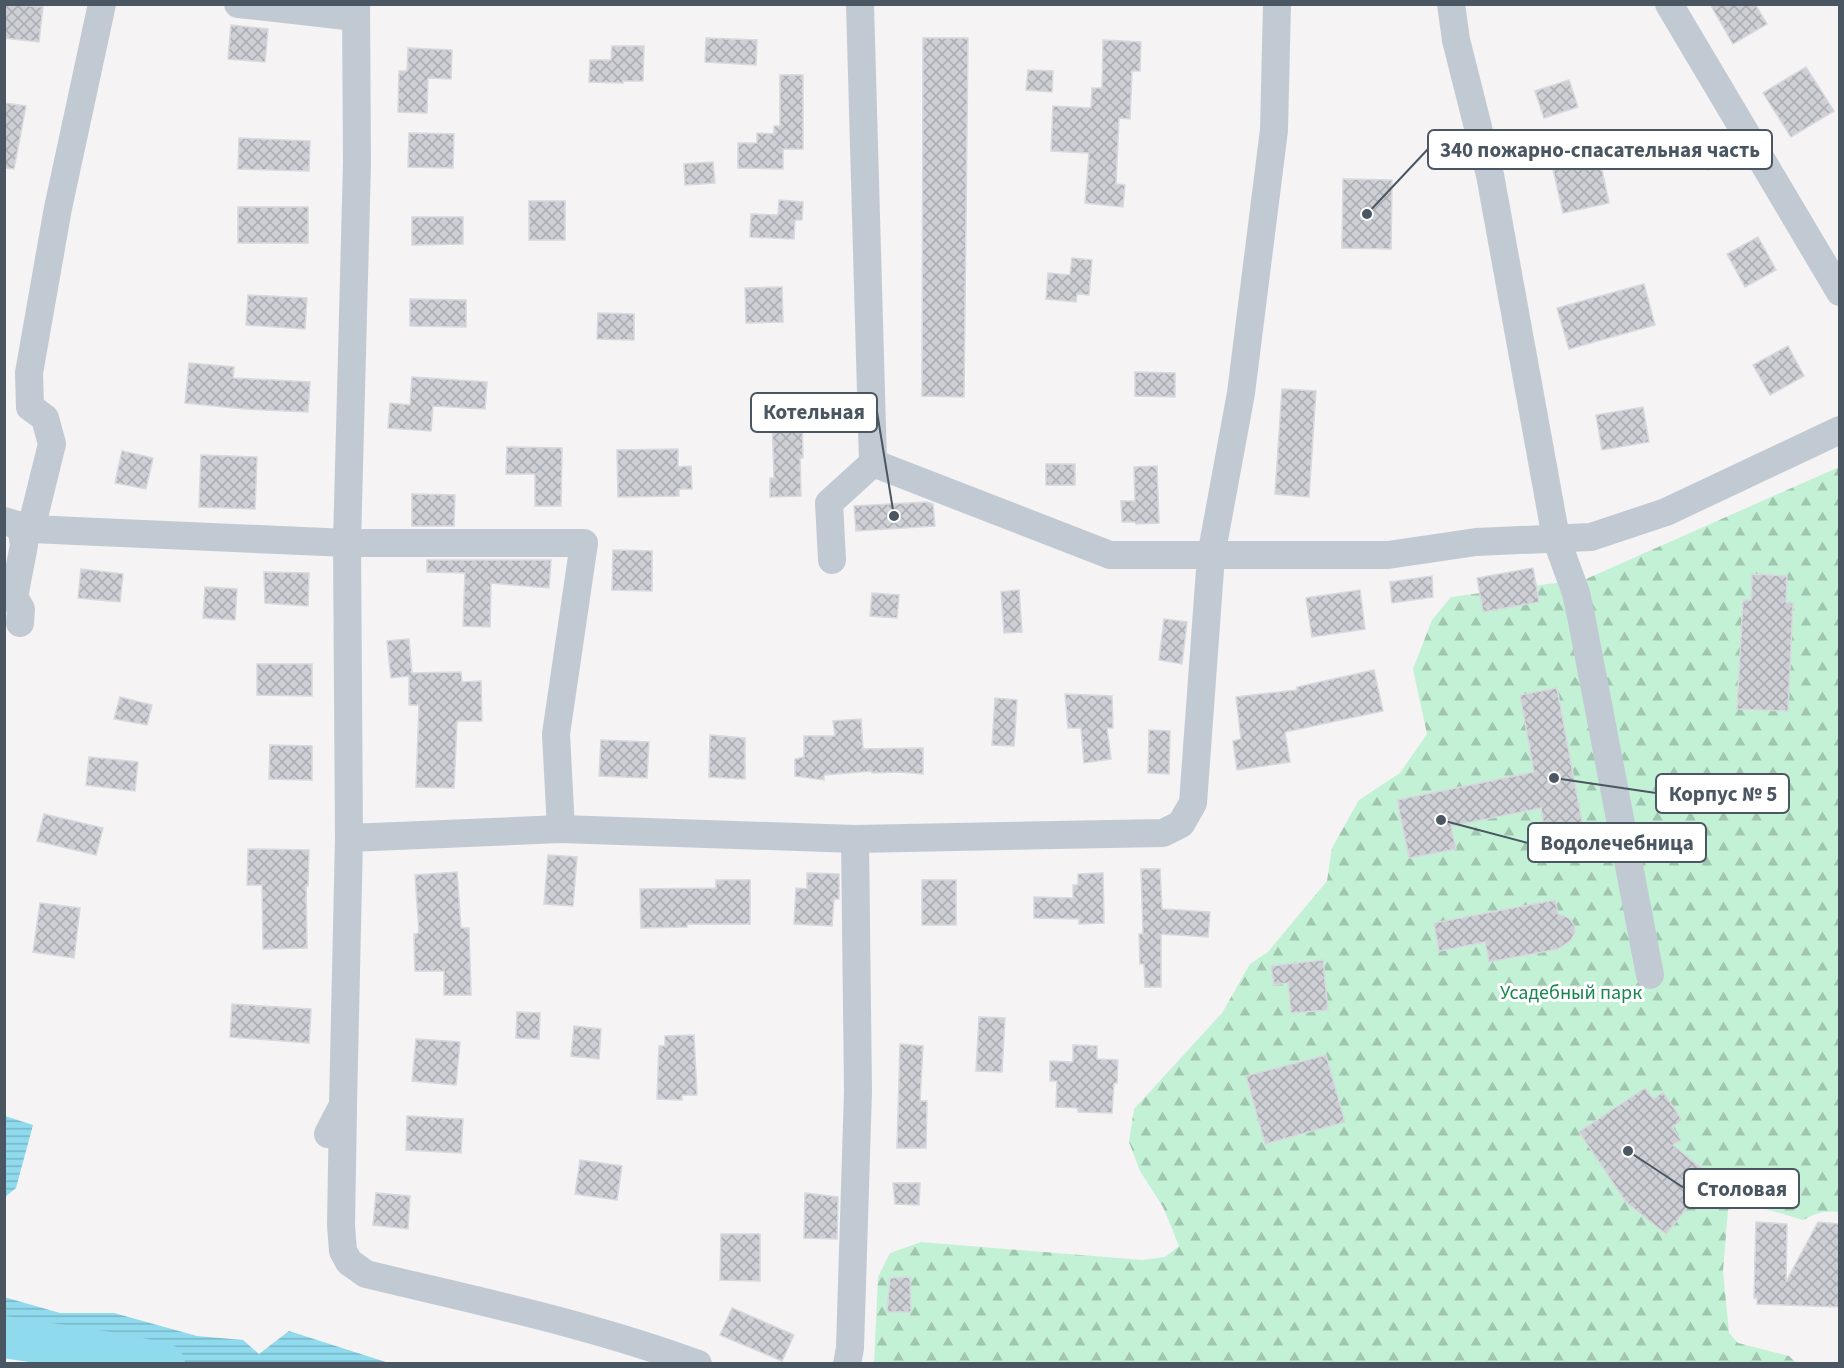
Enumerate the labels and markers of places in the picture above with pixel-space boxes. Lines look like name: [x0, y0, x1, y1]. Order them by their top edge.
callout: 340 пожарно-спасательная часть: [1428, 130, 1772, 169]
callout: Котельная: [751, 393, 877, 432]
callout: Корпус № 5: [1656, 774, 1789, 813]
callout: Водолечебница: [1528, 823, 1706, 862]
callout: Столовая: [1684, 1169, 1799, 1208]

